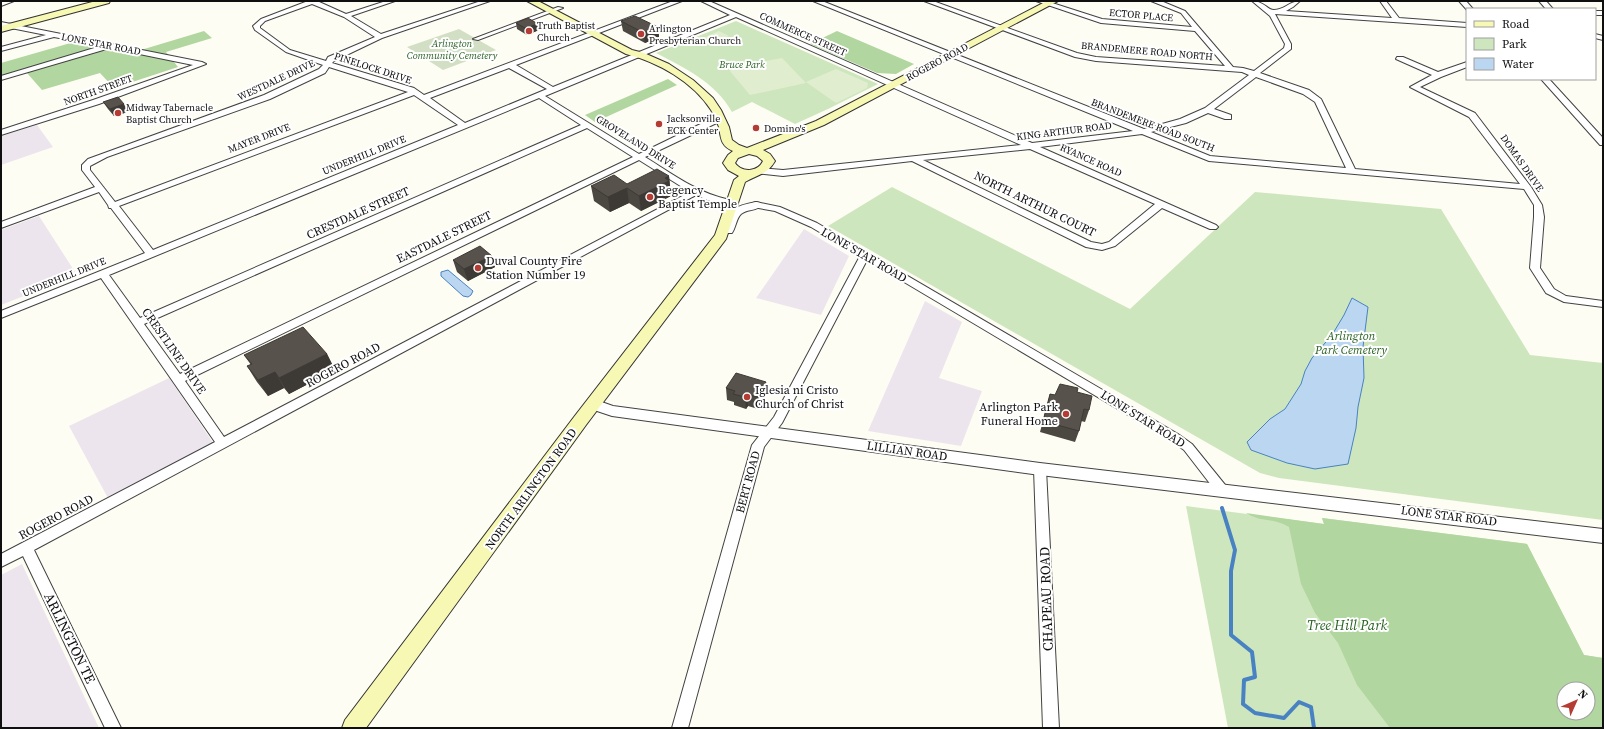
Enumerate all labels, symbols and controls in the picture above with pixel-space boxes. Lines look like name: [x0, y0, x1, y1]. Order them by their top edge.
street label: ECTOR PLACE: [1108, 6, 1174, 24]
legend: [1466, 8, 1596, 80]
street label: COMMERCE STREET: [757, 9, 849, 59]
text: Road: [1502, 16, 1529, 32]
place label: Truth Baptist Church: [537, 19, 596, 44]
place label: Arlington Presbyterian Church: [649, 22, 741, 47]
marker: Truth Baptist Church: [524, 26, 534, 36]
marker: Arlington Presbyterian Church: [636, 29, 646, 39]
street label: LONE STAR ROAD: [60, 30, 142, 58]
text: Park: [1502, 36, 1527, 52]
park label: Arlington Community Cemetery: [407, 37, 497, 62]
street label: BRANDEMERE ROAD NORTH: [1081, 39, 1214, 63]
street label: ROGERO ROAD: [904, 40, 970, 84]
street label: PINELOCK DRIVE: [333, 49, 413, 87]
street label: WESTDALE DRIVE: [235, 56, 317, 104]
text: Water: [1502, 56, 1534, 72]
park label: Bruce Park: [718, 58, 765, 71]
street label: NORTH STREET: [62, 72, 134, 108]
street label: BRANDEMERE ROAD SOUTH: [1089, 95, 1217, 155]
place label: Midway Tabernacle Baptist Church: [126, 101, 213, 126]
marker: Midway Tabernacle Baptist Church: [113, 108, 123, 118]
street label: GROVELAND DRIVE: [594, 112, 678, 172]
place label: Jacksonville ECK Center: [666, 112, 720, 137]
marker: Jacksonville ECK Center: [654, 119, 664, 129]
street label: KING ARTHUR ROAD: [1016, 119, 1112, 143]
street label: MAYER DRIVE: [226, 120, 292, 156]
place label: Domino's: [764, 122, 806, 135]
marker: Domino's: [751, 123, 761, 133]
street label: UNDERHILL DRIVE: [320, 132, 408, 178]
street label: DOMAS DRIVE: [1497, 132, 1547, 194]
street label: RYANCE ROAD: [1058, 141, 1124, 179]
street label: NORTH ARTHUR COURT: [971, 167, 1099, 241]
place label: Regency Baptist Temple: [658, 182, 737, 212]
street label: CRESTDALE STREET: [304, 183, 413, 243]
marker: Regency Baptist Temple: [645, 192, 655, 202]
street label: EASTDALE STREET: [394, 207, 495, 267]
street label: LONE STAR ROAD: [818, 224, 910, 286]
place label: Duval County Fire Station Number 19: [486, 253, 585, 283]
street label: UNDERHILL DRIVE: [20, 254, 108, 300]
marker: Duval County Fire Station Number 19: [473, 263, 483, 273]
street label: CRESTLINE DRIVE: [138, 305, 210, 397]
park label: Arlington Park Cemetery: [1314, 328, 1387, 358]
street label: ROGERO ROAD: [303, 339, 383, 391]
place label: Iglesia ni Cristo Church of Christ: [755, 382, 844, 412]
street label: LONE STAR ROAD: [1098, 387, 1188, 451]
marker: Iglesia ni Cristo Church of Christ: [742, 392, 752, 402]
place label: Arlington Park Funeral Home: [979, 399, 1058, 429]
marker: Arlington Park Funeral Home: [1061, 409, 1071, 419]
street label: NORTH ARLINGTON ROAD: [482, 425, 580, 553]
street label: LILLIAN ROAD: [866, 437, 948, 465]
street label: BERT ROAD: [732, 449, 764, 515]
street label: ROGERO ROAD: [16, 491, 96, 543]
street label: LONE STAR ROAD: [1400, 502, 1498, 530]
street label: CHAPEAU ROAD: [1034, 546, 1058, 652]
street label: ARLINGTON TE: [39, 589, 101, 687]
park label: Tree Hill Park: [1307, 615, 1387, 635]
north arrow: [1556, 681, 1596, 721]
text: N: [1575, 686, 1591, 702]

